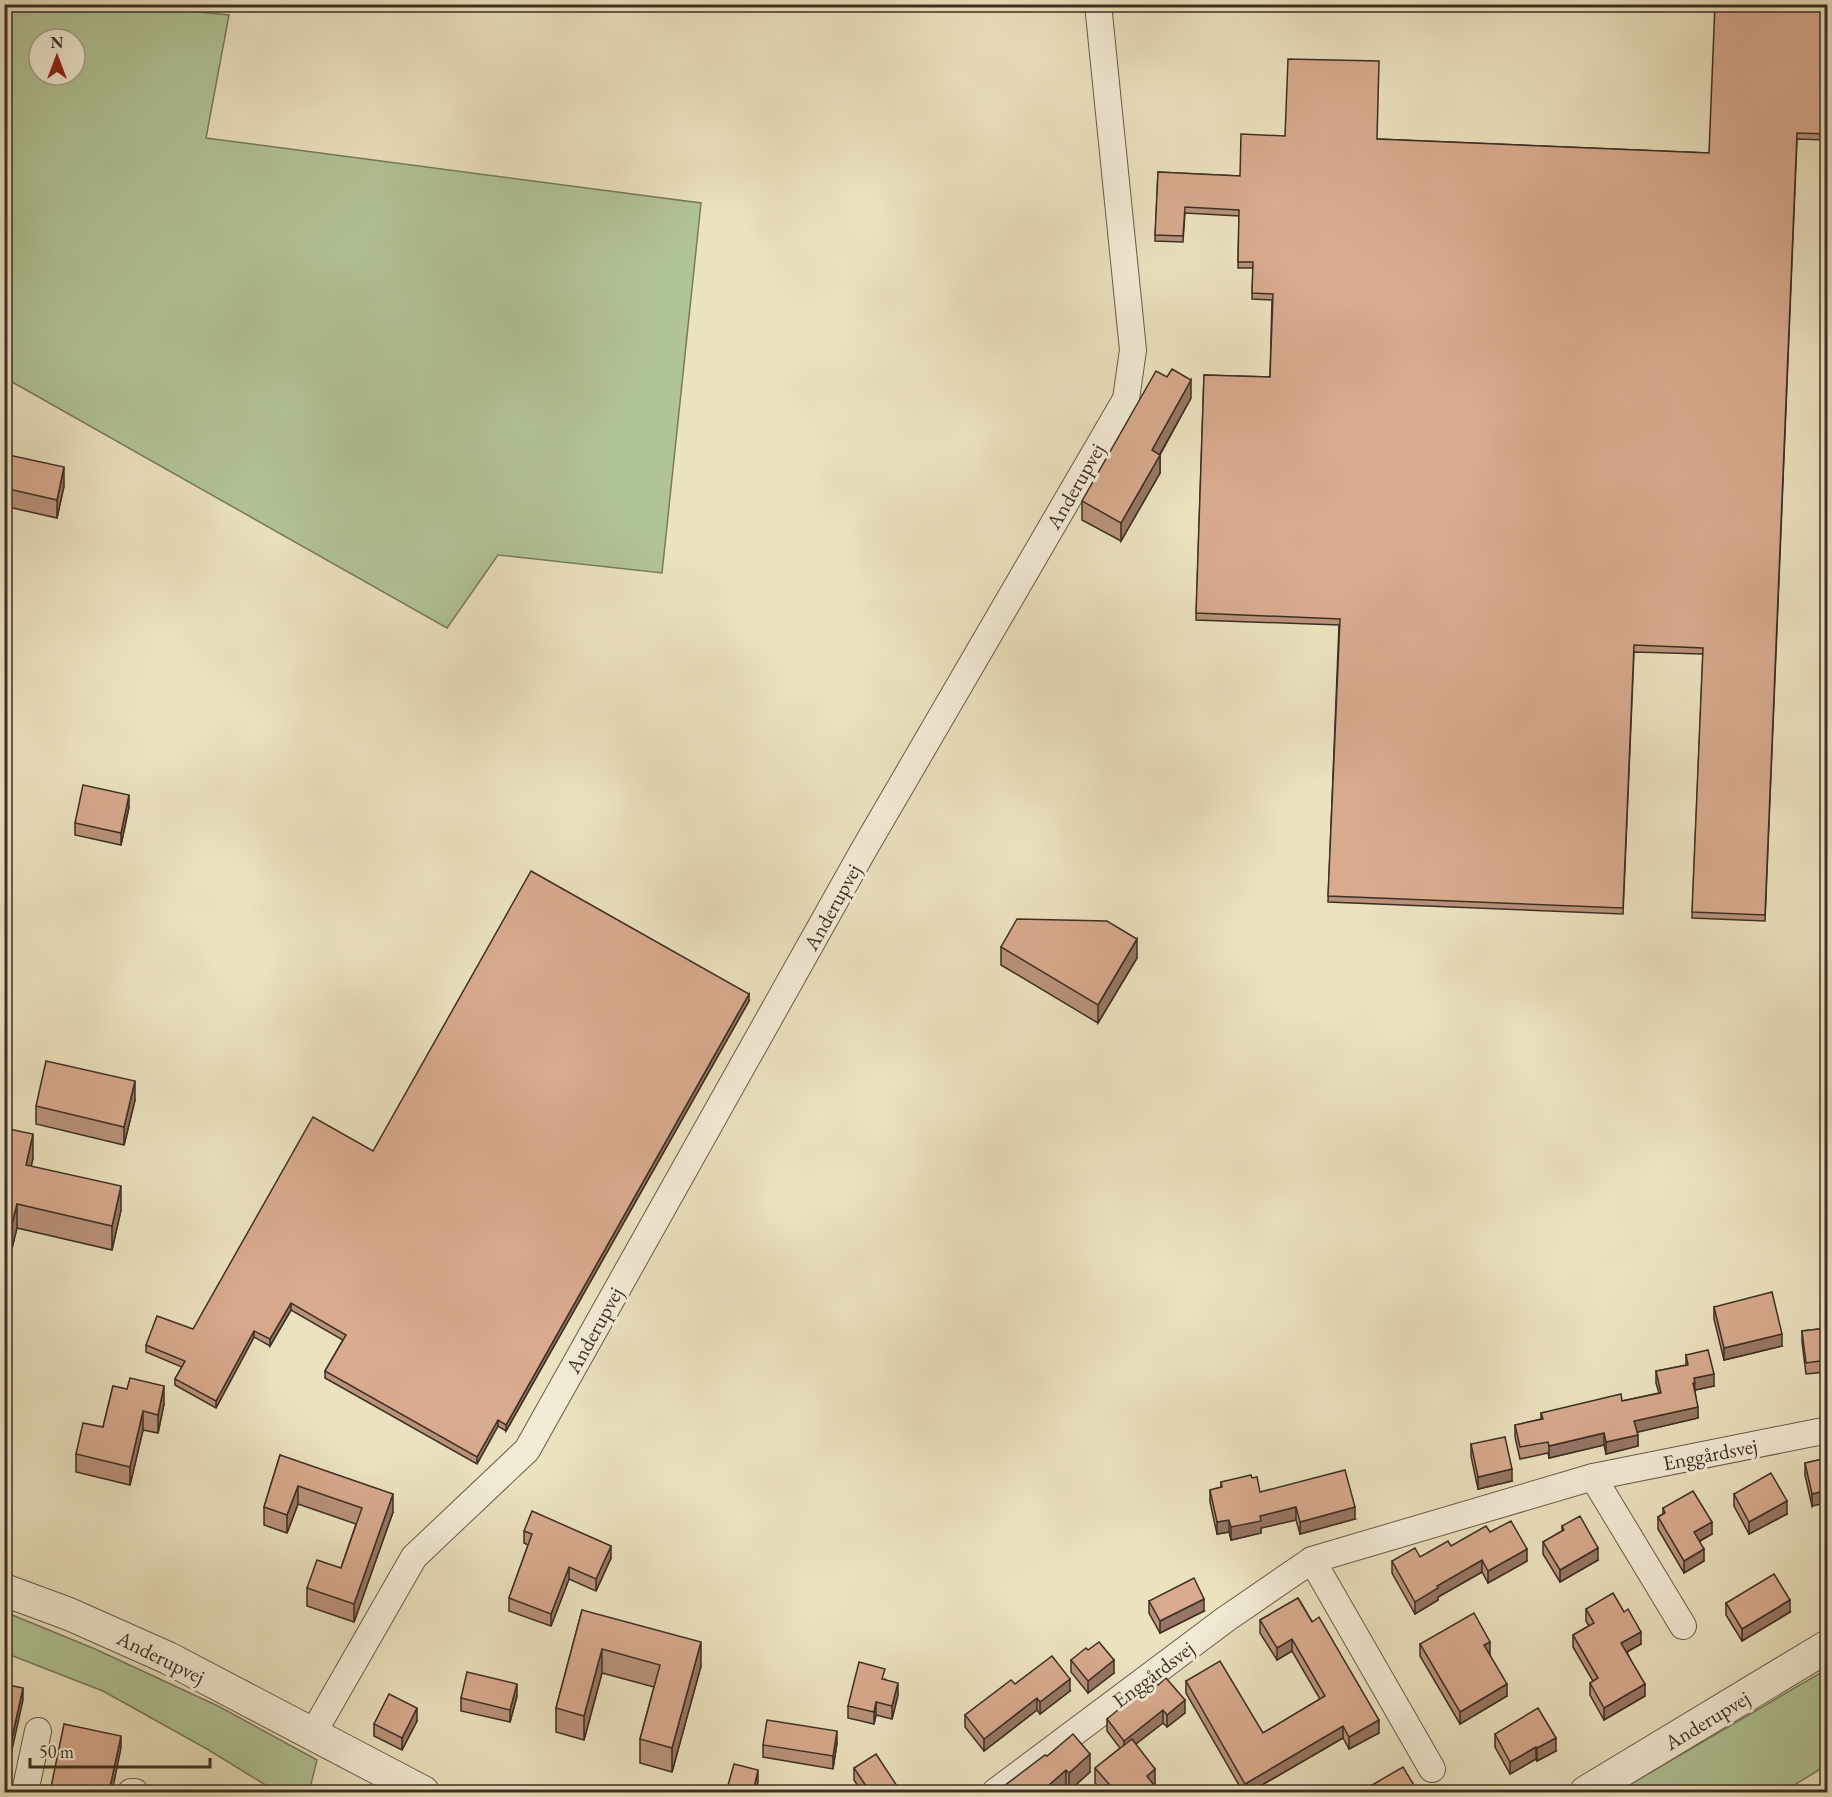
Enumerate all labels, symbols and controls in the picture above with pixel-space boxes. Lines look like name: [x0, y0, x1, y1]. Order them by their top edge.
north arrow: [27, 27, 87, 87]
text: N: [51, 32, 64, 53]
street label: Anderupvej: [1039, 438, 1110, 535]
street label: Anderupvej: [797, 859, 867, 956]
street label: Anderupvej: [559, 1282, 629, 1379]
street label: Enggårdsvej: [1660, 1432, 1760, 1476]
street label: Anderupvej: [112, 1624, 209, 1690]
street label: Enggårdsvej: [1107, 1634, 1199, 1714]
street label: Anderupvej: [1659, 1684, 1755, 1756]
scale bar: [30, 1731, 210, 1769]
text: 50 m: [39, 1740, 74, 1763]

